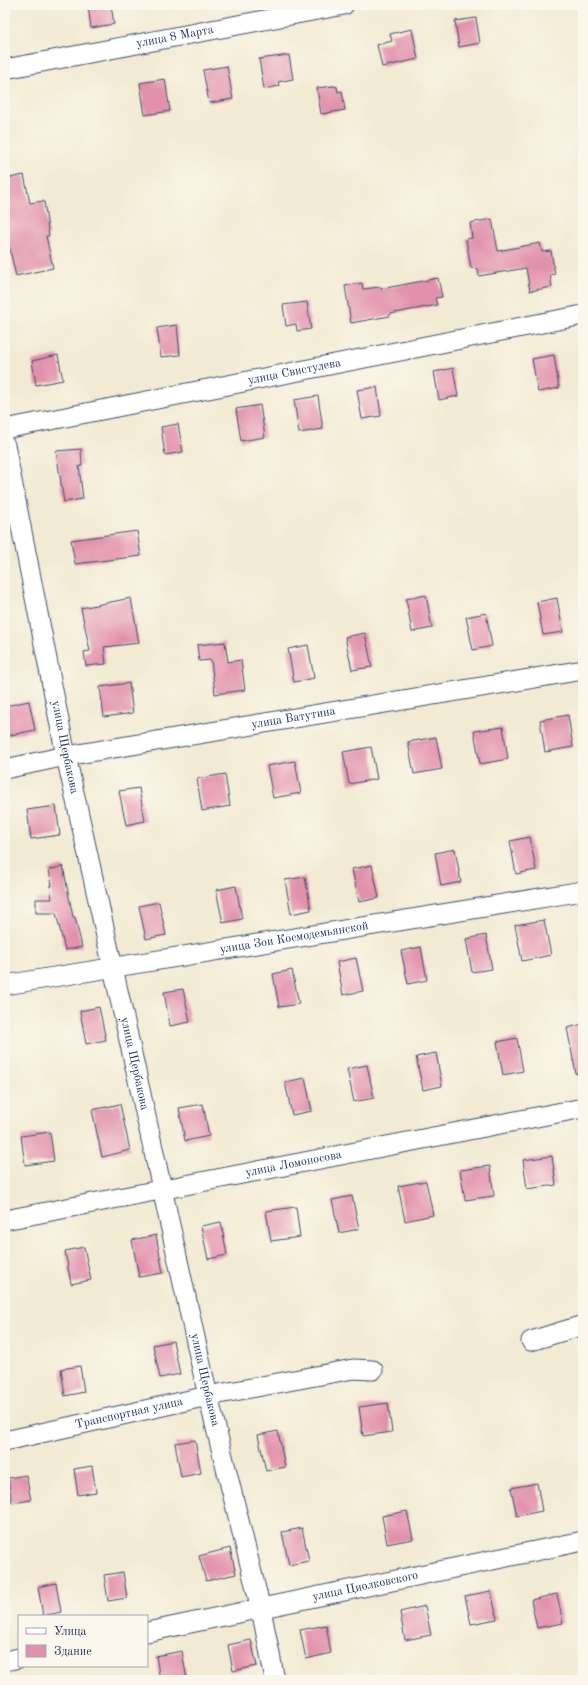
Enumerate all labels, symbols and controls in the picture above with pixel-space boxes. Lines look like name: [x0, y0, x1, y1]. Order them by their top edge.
street label: улица 8 Марта: [135, 24, 215, 50]
street label: улица Свистулева: [247, 357, 342, 387]
street label: улица Щербакова: [49, 700, 80, 795]
street label: улица Ватутина: [251, 705, 336, 731]
street label: улица Зои Космодемьянской: [219, 920, 369, 956]
street label: улица Щербакова: [118, 1016, 150, 1111]
street label: улица Ломоносова: [245, 1149, 343, 1179]
street label: улица Щербакова: [188, 1332, 221, 1428]
street label: Транспортная улица: [74, 1396, 184, 1431]
street label: улица Циолковского: [311, 1570, 419, 1603]
legend: [18, 1615, 148, 1667]
text: Улица: [54, 1626, 87, 1638]
text: Здание: [54, 1646, 92, 1658]

